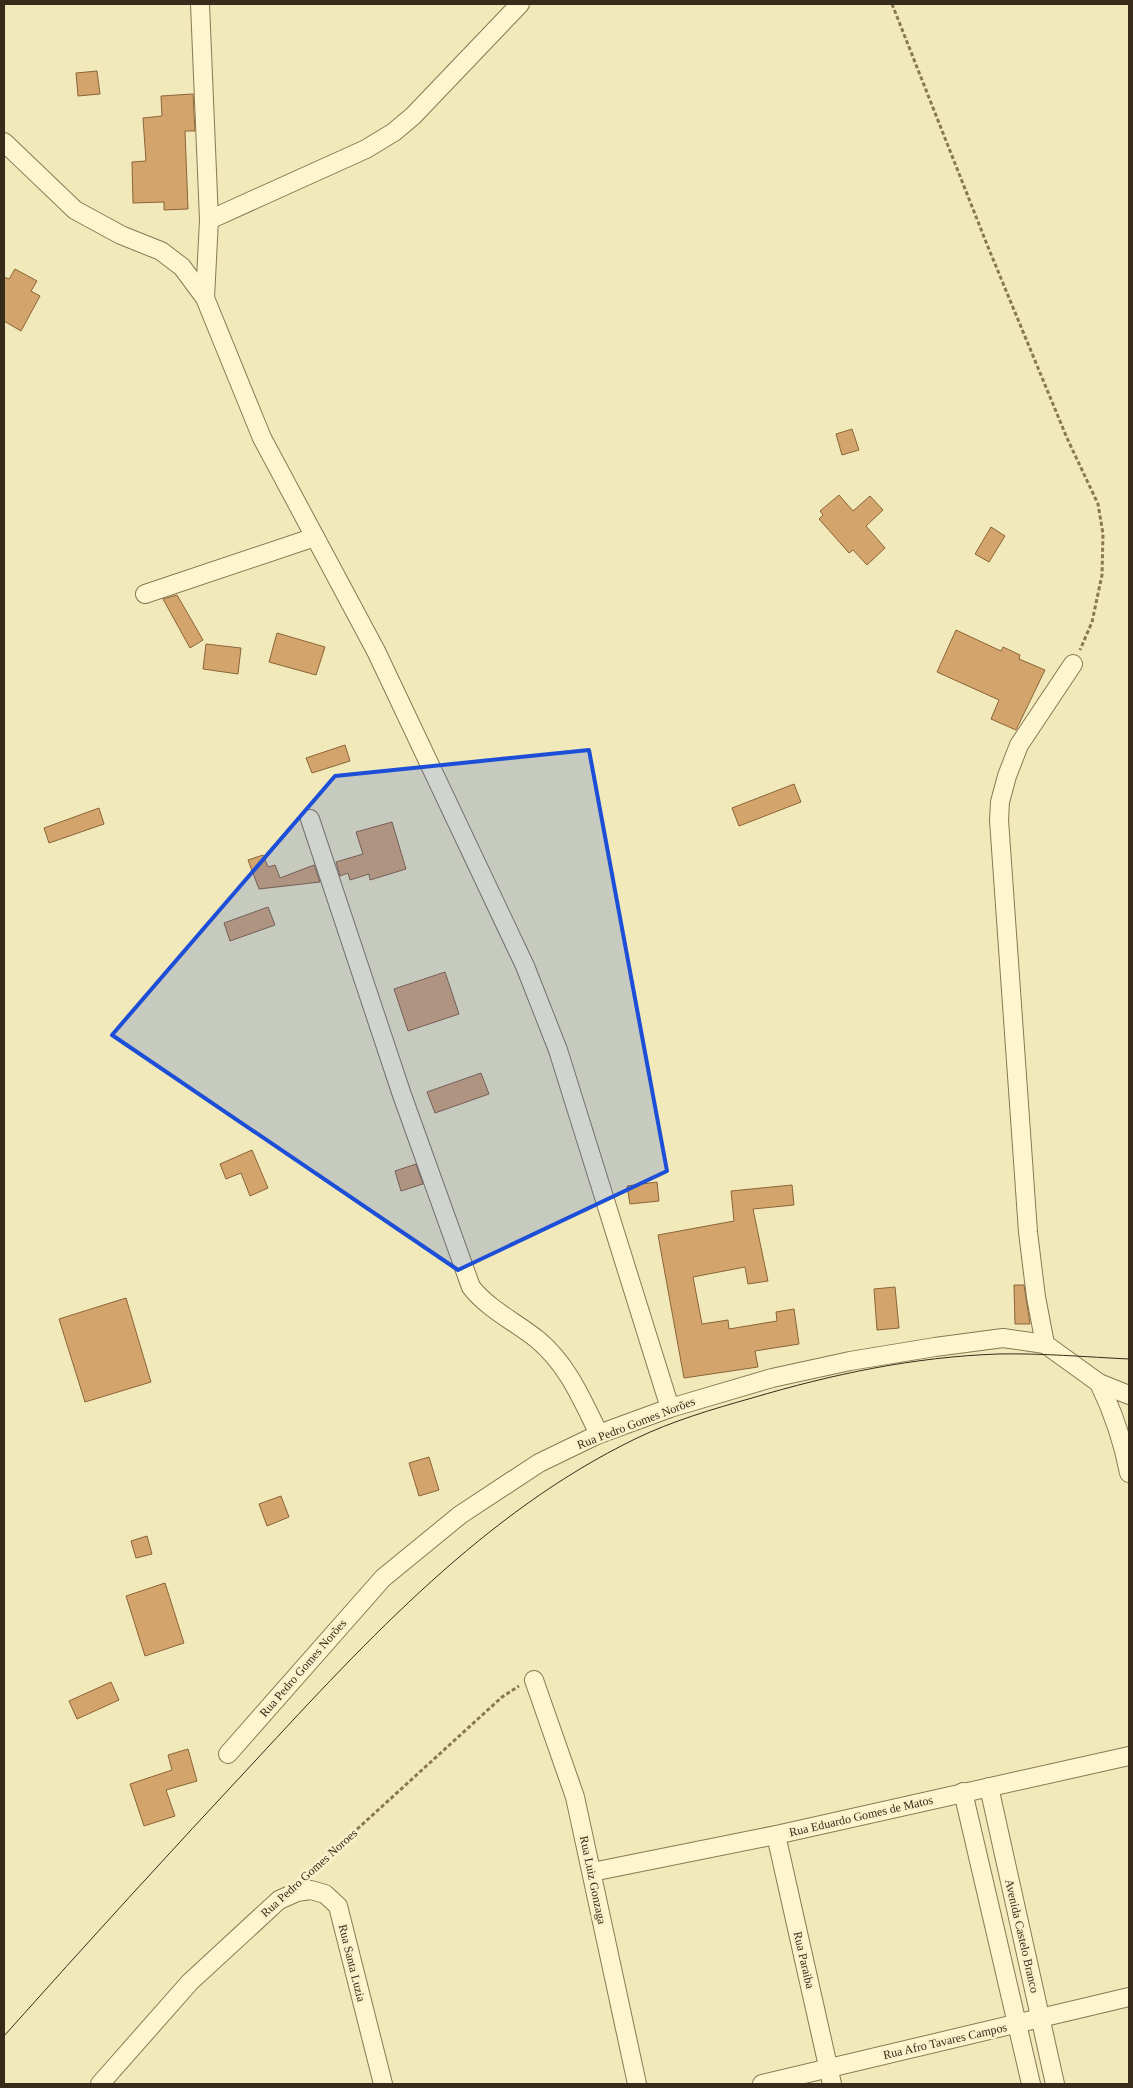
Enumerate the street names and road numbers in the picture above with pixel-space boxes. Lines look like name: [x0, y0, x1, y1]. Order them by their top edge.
street label: Rua Pedro Gomes Norões: [575, 1394, 697, 1452]
street label: Rua Pedro Gomes Norões: [257, 1616, 349, 1720]
street label: Rua Eduardo Gomes de Matos: [788, 1793, 935, 1839]
street label: Rua Pedro Gomes Noroes: [258, 1826, 360, 1920]
street label: Rua Luiz Gonzaga: [577, 1835, 609, 1926]
street label: Avenida Castelo Branco: [1002, 1878, 1042, 1994]
street label: Rua Santa Luzia: [336, 1923, 369, 2004]
street label: Rua Paraiba: [791, 1930, 818, 1991]
street label: Rua Afro Tavares Campos: [882, 2020, 1009, 2062]

